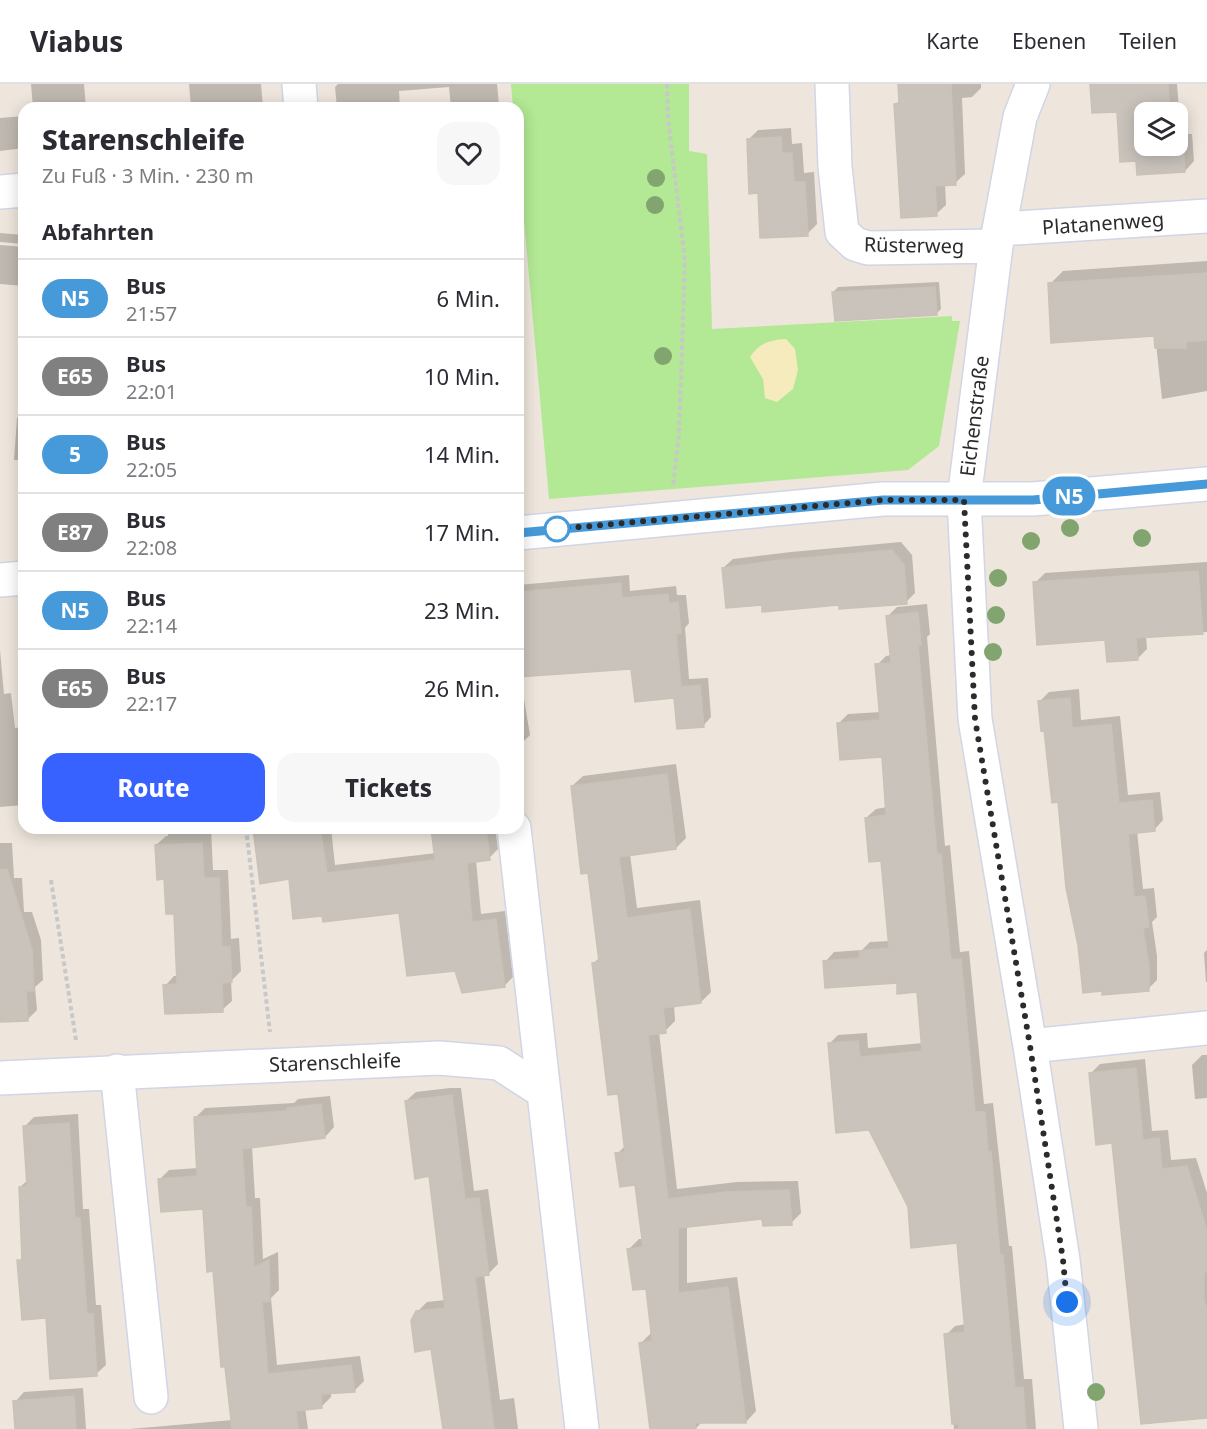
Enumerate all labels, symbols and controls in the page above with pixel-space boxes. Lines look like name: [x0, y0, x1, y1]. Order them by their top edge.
text: Viabus: [30, 22, 123, 60]
text: Karte: [926, 27, 979, 55]
text: Ebenen: [1012, 27, 1086, 55]
text: Teilen: [1119, 27, 1177, 55]
map controls: [1134, 102, 1188, 156]
button: layers: [1134, 102, 1188, 156]
text: Starenschleife: [42, 120, 245, 158]
button: heart: [437, 122, 500, 185]
text: Zu Fuß · 3 Min. · 230 m: [42, 162, 254, 189]
street label: Platanenweg: [1041, 205, 1165, 241]
text: Abfahrten: [42, 216, 154, 246]
street label: Rüsterweg: [864, 231, 964, 259]
text: Bus: [126, 270, 166, 300]
text: 6 Min.: [437, 283, 500, 313]
text: N5: [60, 284, 90, 312]
text: 21:57: [126, 300, 177, 327]
text: Bus: [126, 348, 166, 378]
street label: Eichenstraße: [953, 354, 995, 478]
text: 10 Min.: [424, 361, 500, 391]
text: E65: [57, 362, 93, 390]
text: 22:01: [126, 378, 177, 405]
text: Bus: [126, 426, 166, 456]
text: 14 Min.: [424, 439, 500, 469]
text: 5: [69, 440, 81, 468]
text: 22:05: [126, 456, 177, 483]
line badge: N5: [1042, 476, 1096, 516]
text: N5: [1054, 482, 1084, 510]
text: Bus: [126, 504, 166, 534]
unlabelled marker: [544, 516, 570, 542]
text: 17 Min.: [424, 517, 500, 547]
text: E87: [57, 518, 93, 546]
text: 22:08: [126, 534, 177, 561]
text: Bus: [126, 582, 166, 612]
text: 23 Min.: [424, 595, 500, 625]
text: N5: [60, 596, 90, 624]
text: 22:14: [126, 612, 177, 639]
text: Bus: [126, 660, 166, 690]
text: 26 Min.: [424, 673, 500, 703]
text: E65: [57, 674, 93, 702]
text: 22:17: [126, 690, 177, 717]
button: Route: [42, 753, 265, 822]
button: Tickets: [277, 753, 500, 822]
street label: Starenschleife: [268, 1046, 402, 1078]
your location: [1052, 1287, 1082, 1317]

